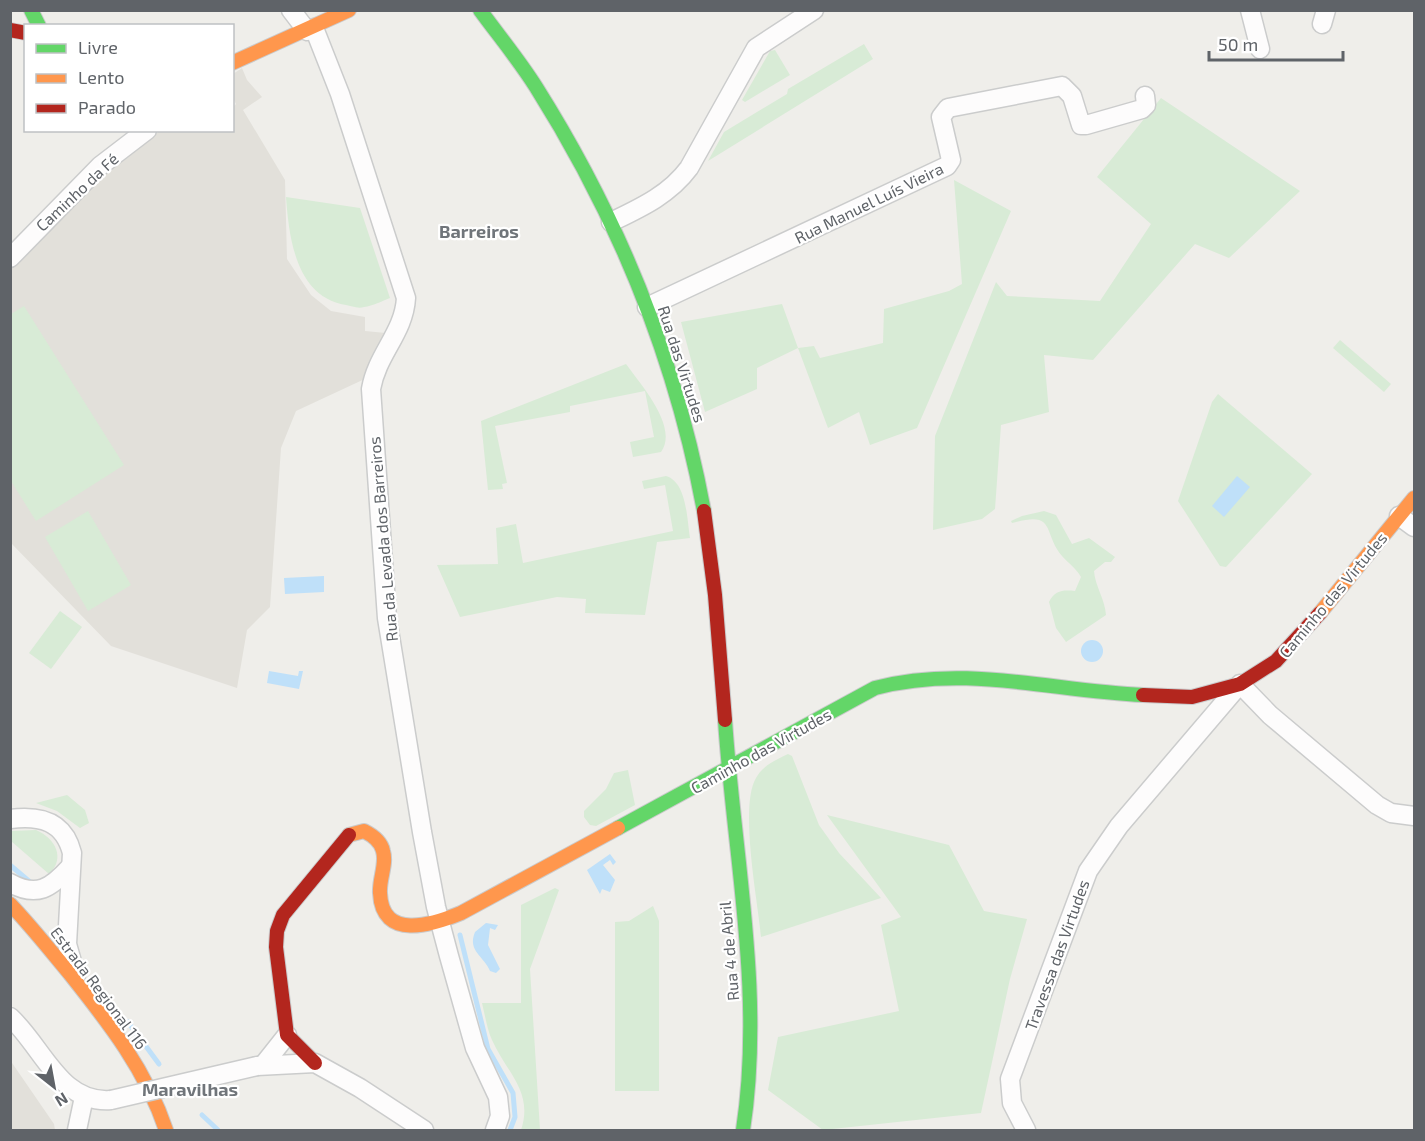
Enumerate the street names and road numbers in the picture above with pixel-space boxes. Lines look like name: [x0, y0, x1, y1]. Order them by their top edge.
street label: Caminho da Fé: [32, 149, 122, 235]
street label: Rua Manuel Luís Vieira: [791, 158, 946, 247]
street label: Rua das Virtudes: [655, 303, 710, 425]
street label: Rua da Levada dos Barreiros: [364, 436, 401, 642]
street label: Caminho das Virtudes: [1275, 528, 1391, 661]
street label: Caminho das Virtudes: [687, 704, 834, 797]
street label: Travessa das Virtudes: [1020, 877, 1093, 1033]
street label: Rua 4 de Abril: [715, 900, 742, 1002]
street label: Estrada Regional 116: [47, 923, 152, 1053]

